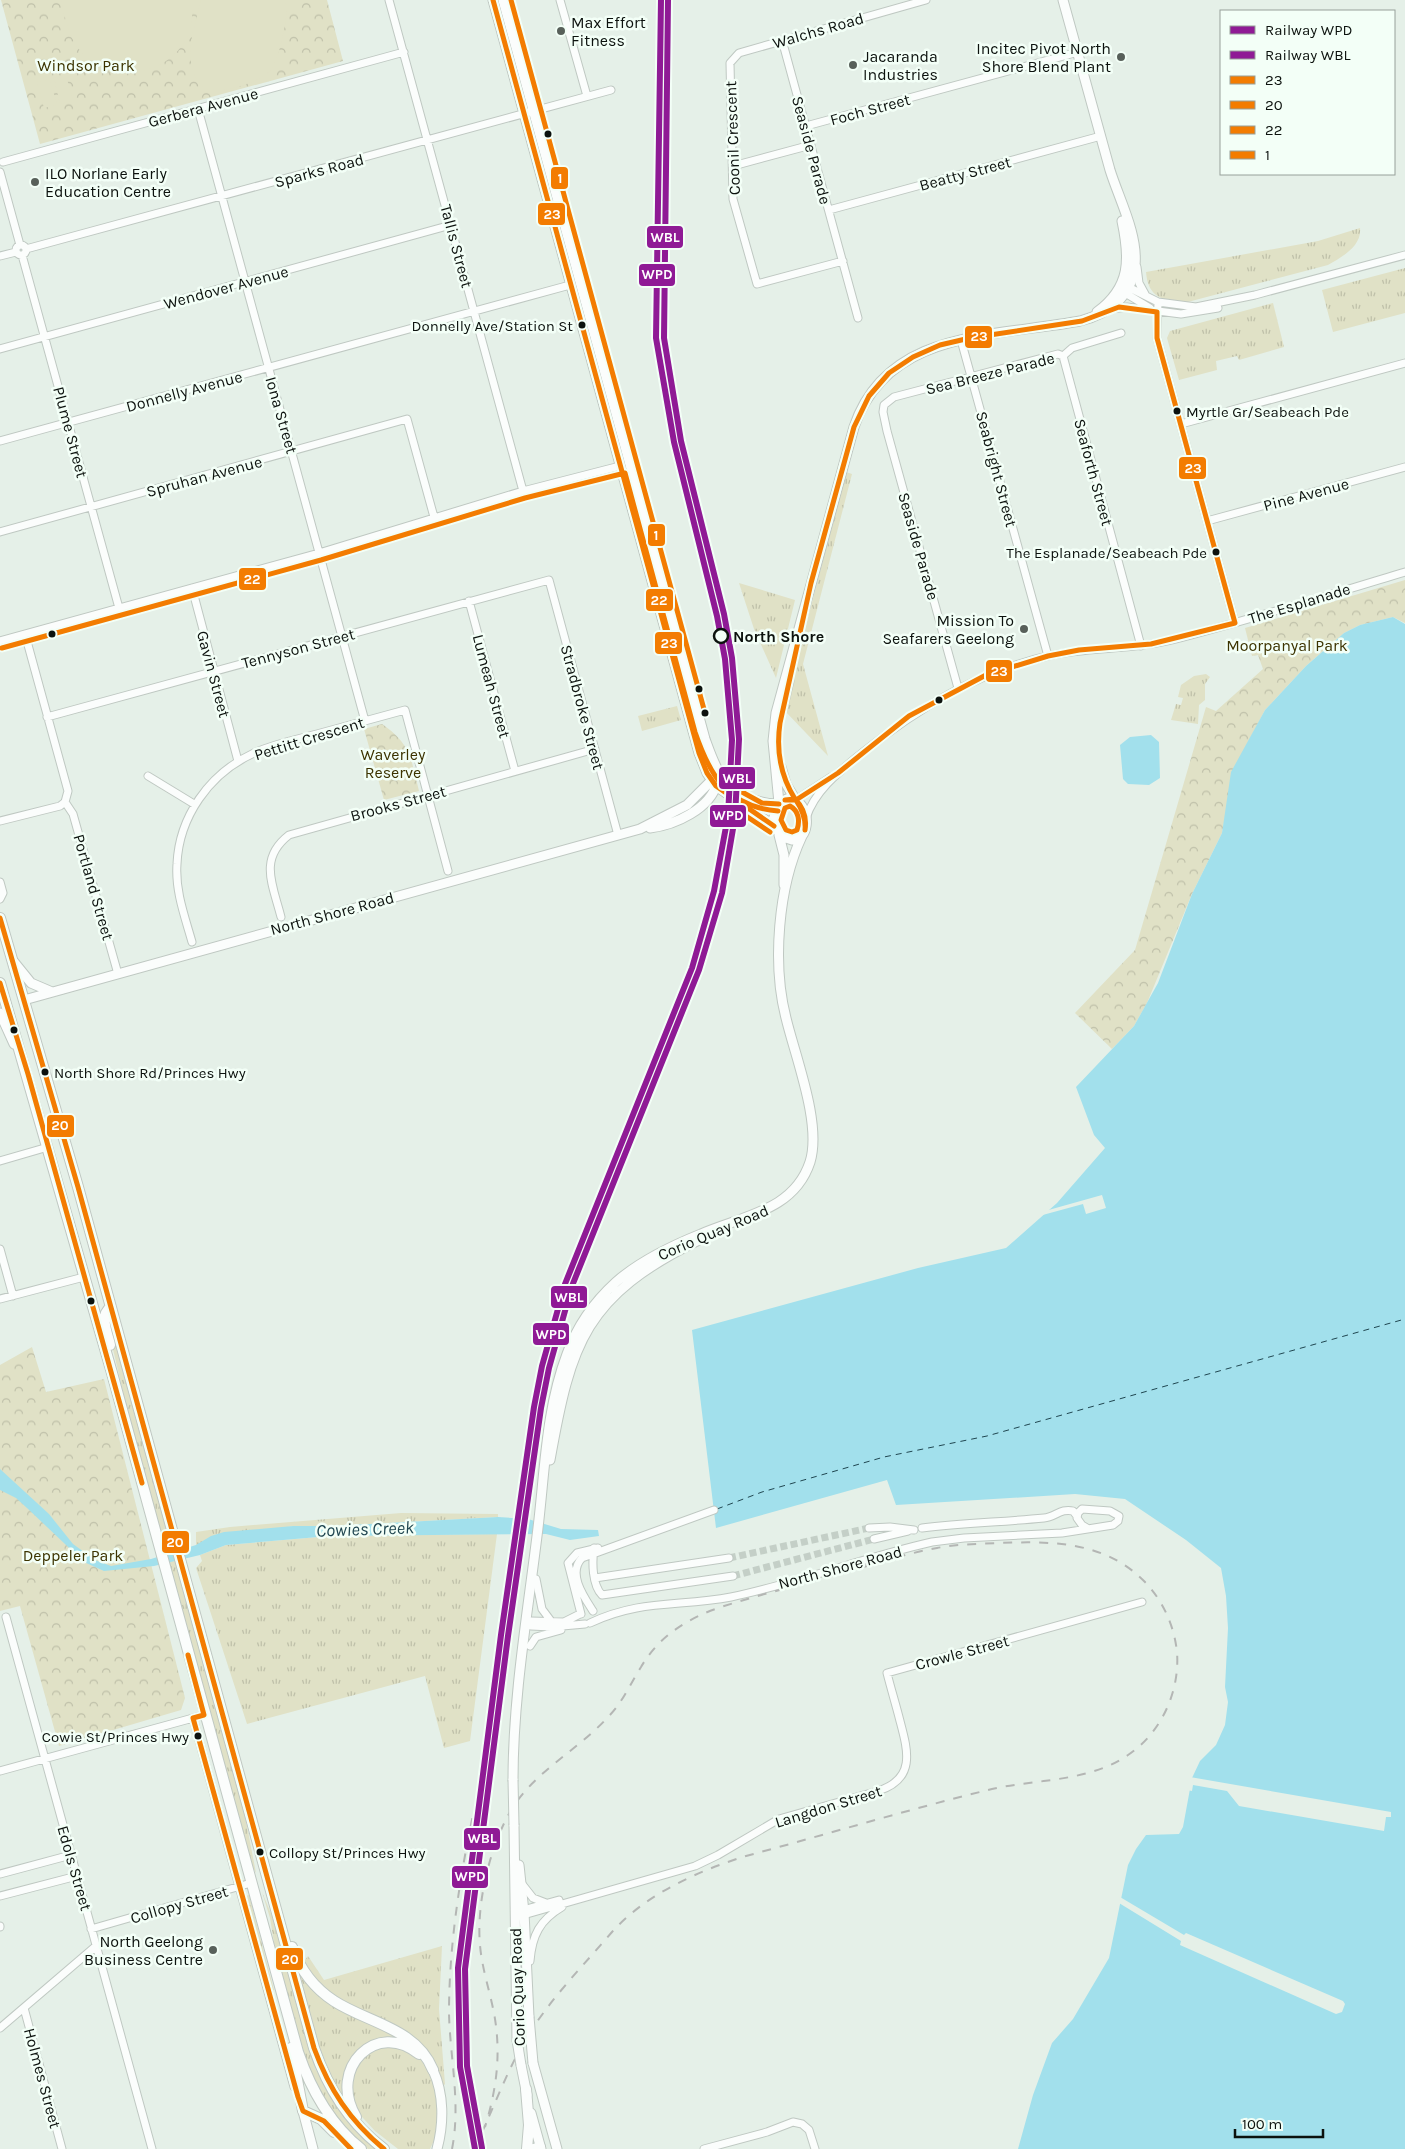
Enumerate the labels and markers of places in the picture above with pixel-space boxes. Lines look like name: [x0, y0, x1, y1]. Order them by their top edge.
place label: Max Effort Fitness: [571, 13, 646, 50]
marker: Max Effort Fitness: [555, 25, 567, 37]
place label: Incitec Pivot North Shore Blend Plant: [976, 39, 1111, 76]
place label: Jacaranda Industries: [863, 47, 938, 84]
marker: Incitec Pivot North Shore Blend Plant: [1115, 51, 1127, 63]
marker: Jacaranda Industries: [847, 59, 859, 71]
unlabelled marker: [543, 129, 553, 139]
place label: ILO Norlane Early Education Centre: [45, 164, 171, 201]
marker: ILO Norlane Early Education Centre: [29, 176, 41, 188]
place label: Donnelly Ave/Station St: [412, 317, 573, 335]
marker: Donnelly Ave/Station St: [577, 320, 587, 330]
place label: Myrtle Gr/Seabeach Pde: [1186, 403, 1349, 421]
marker: Myrtle Gr/Seabeach Pde: [1172, 406, 1182, 416]
place label: The Esplanade/Seabeach Pde: [1006, 544, 1207, 562]
marker: The Esplanade/Seabeach Pde: [1211, 547, 1221, 557]
place label: Mission To Seafarers Geelong: [882, 611, 1014, 648]
marker: Mission To Seafarers Geelong: [1018, 623, 1030, 635]
place label: North Shore: [733, 627, 824, 646]
marker: North Shore: [713, 628, 729, 644]
unlabelled marker: [47, 629, 57, 639]
unlabelled marker: [694, 684, 704, 694]
unlabelled marker: [934, 695, 944, 705]
unlabelled marker: [700, 708, 710, 718]
unlabelled marker: [9, 1025, 19, 1035]
place label: North Shore Rd/Princes Hwy: [54, 1064, 246, 1082]
marker: North Shore Rd/Princes Hwy: [40, 1067, 50, 1077]
unlabelled marker: [86, 1296, 96, 1306]
place label: Cowie St/Princes Hwy: [42, 1728, 189, 1746]
marker: Cowie St/Princes Hwy: [193, 1731, 203, 1741]
place label: Collopy St/Princes Hwy: [269, 1844, 426, 1862]
marker: Collopy St/Princes Hwy: [255, 1847, 265, 1857]
place label: North Geelong Business Centre: [84, 1932, 203, 1969]
marker: North Geelong Business Centre: [207, 1944, 219, 1956]

